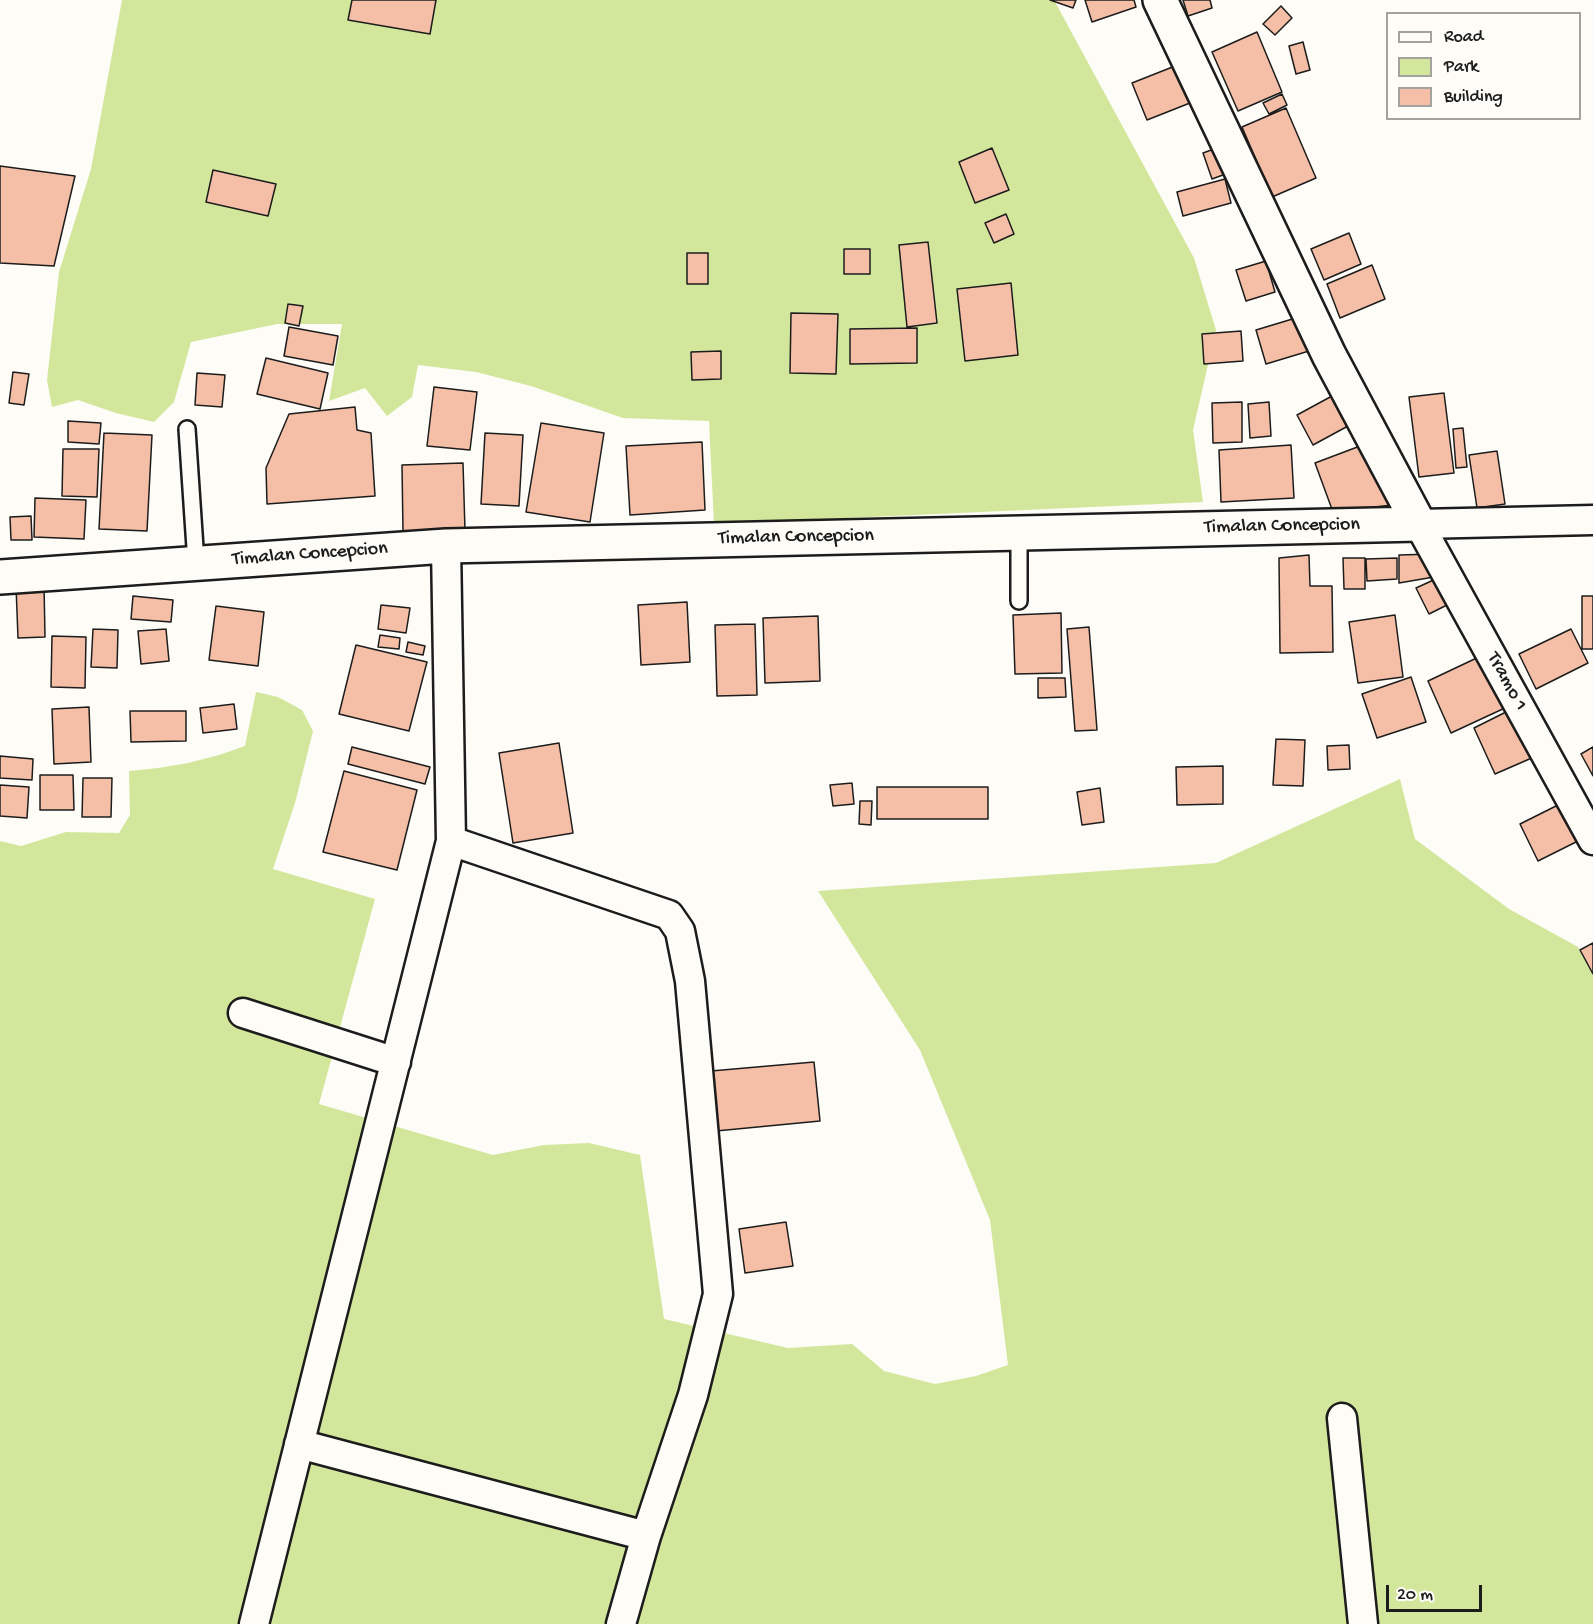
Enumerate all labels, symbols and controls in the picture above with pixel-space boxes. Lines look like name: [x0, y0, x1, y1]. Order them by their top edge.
legend: [1386, 12, 1581, 120]
text: Road: [1444, 27, 1483, 48]
text: Park: [1444, 57, 1478, 78]
text: Building: [1444, 87, 1503, 108]
street label: Timalan Concepcion: [1204, 514, 1360, 540]
street label: Timalan Concepcion: [718, 525, 874, 551]
street label: Timalan Concepcion: [231, 538, 389, 572]
street label: Tramo 1: [1480, 649, 1532, 715]
scale bar: [1389, 1573, 1485, 1611]
text: 20 m: [1397, 1585, 1433, 1606]

